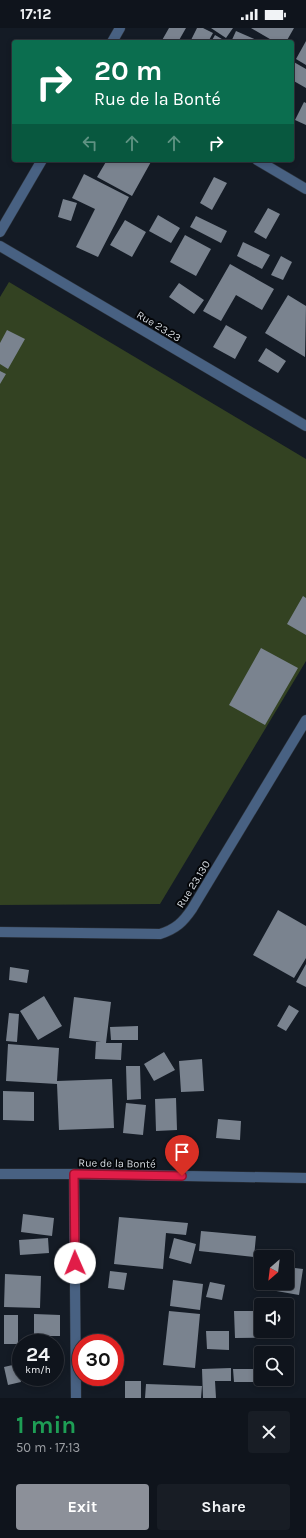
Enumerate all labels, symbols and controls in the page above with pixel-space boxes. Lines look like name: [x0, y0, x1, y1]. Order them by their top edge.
text: 17:12: [20, 5, 51, 23]
text: 20 m: [94, 54, 162, 87]
icon: right: [28, 56, 80, 108]
text: Rue de la Bonté: [94, 88, 221, 110]
icon: left: [79, 132, 101, 154]
icon: ahead: [121, 132, 143, 154]
icon: ahead: [163, 132, 185, 154]
icon: right: [205, 132, 227, 154]
street label: Rue 23.23: [134, 308, 183, 345]
street label: Rue 23.130: [174, 858, 213, 910]
pin: [165, 1135, 199, 1176]
icon: arrive: [171, 1141, 193, 1163]
street label: Rue de la Bonté: [78, 1156, 156, 1171]
position arrow: [54, 1242, 96, 1284]
north arrow: [254, 1250, 294, 1290]
map controls: [254, 1250, 294, 1386]
button: sound: [254, 1298, 294, 1338]
speed limit sign: 30: [72, 1334, 124, 1386]
text: 24: [26, 1343, 50, 1366]
button: search: [254, 1346, 294, 1386]
text: km/h: [25, 1364, 51, 1376]
text: 1 min: [16, 1411, 76, 1439]
button: close: [248, 1411, 290, 1453]
text: 50 m · 17:13: [16, 1440, 80, 1455]
button: Exit: [16, 1484, 149, 1530]
button: Share: [157, 1484, 290, 1530]

